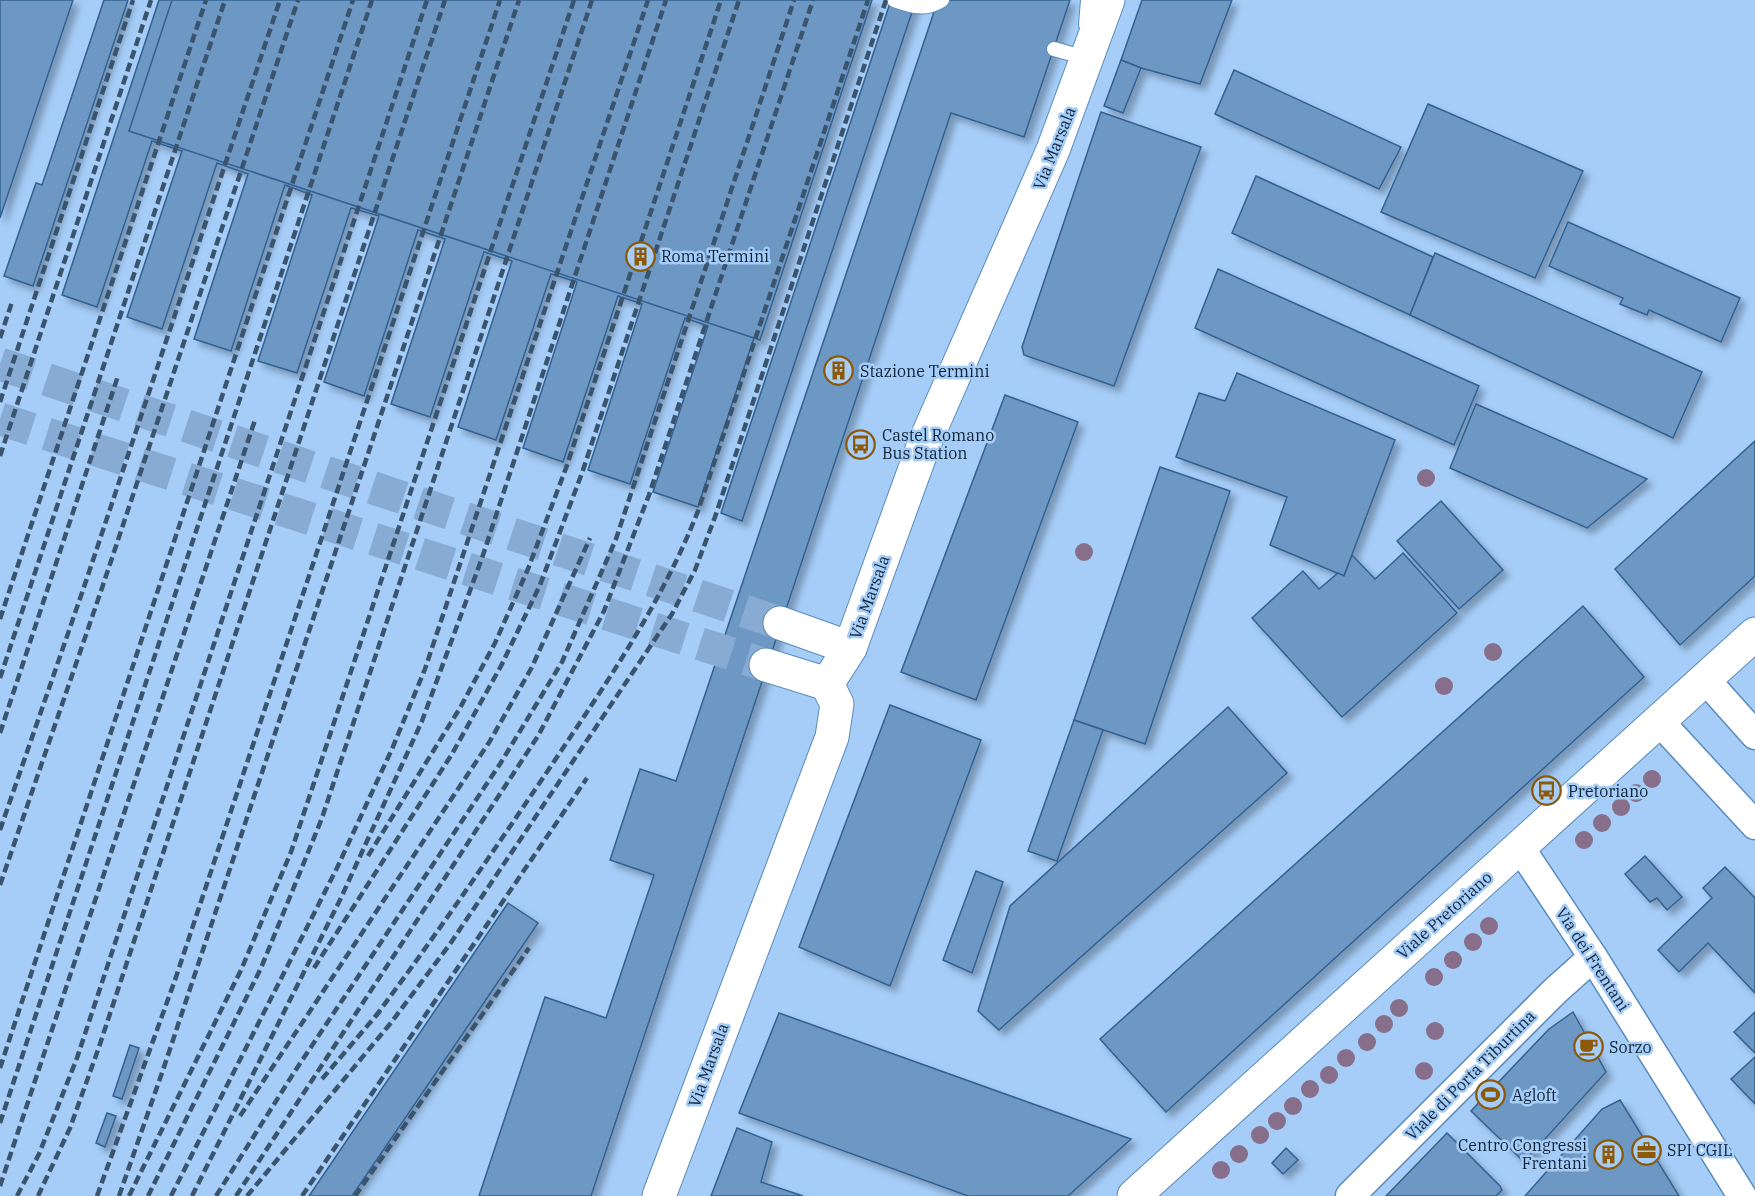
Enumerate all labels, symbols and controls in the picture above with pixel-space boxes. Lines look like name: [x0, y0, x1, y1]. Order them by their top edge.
street label: Via Marsala: [1028, 103, 1080, 192]
building icon: Roma Termini: [624, 240, 656, 272]
place label: Roma Termini: [661, 246, 769, 266]
building icon: Stazione Termini: [823, 355, 855, 387]
place label: Stazione Termini: [860, 361, 989, 381]
place label: Castel Romano Bus Station: [882, 425, 994, 463]
bus stop icon: Castel Romano Bus Station: [845, 428, 877, 460]
street label: Via Marsala: [845, 552, 893, 642]
bus stop icon: Pretoriano: [1531, 775, 1563, 807]
place label: Pretoriano: [1568, 781, 1648, 801]
street label: Viale Pretoriano: [1392, 867, 1496, 963]
street label: Via dei Frentani: [1552, 903, 1634, 1015]
street label: Viale di Porta Tiburtina: [1401, 1006, 1539, 1144]
street label: Via Marsala: [684, 1020, 732, 1110]
cafe icon: Sorzo: [1572, 1031, 1604, 1063]
place label: Sorzo: [1609, 1037, 1652, 1057]
sports icon: Agloft: [1475, 1079, 1507, 1111]
place label: Agloft: [1512, 1085, 1557, 1105]
office icon: SPI CGIL: [1630, 1134, 1662, 1166]
place label: Centro Congressi Frentani: [1458, 1135, 1587, 1173]
building icon: Centro Congressi Frentani: [1592, 1138, 1624, 1170]
place label: SPI CGIL: [1667, 1140, 1732, 1160]

